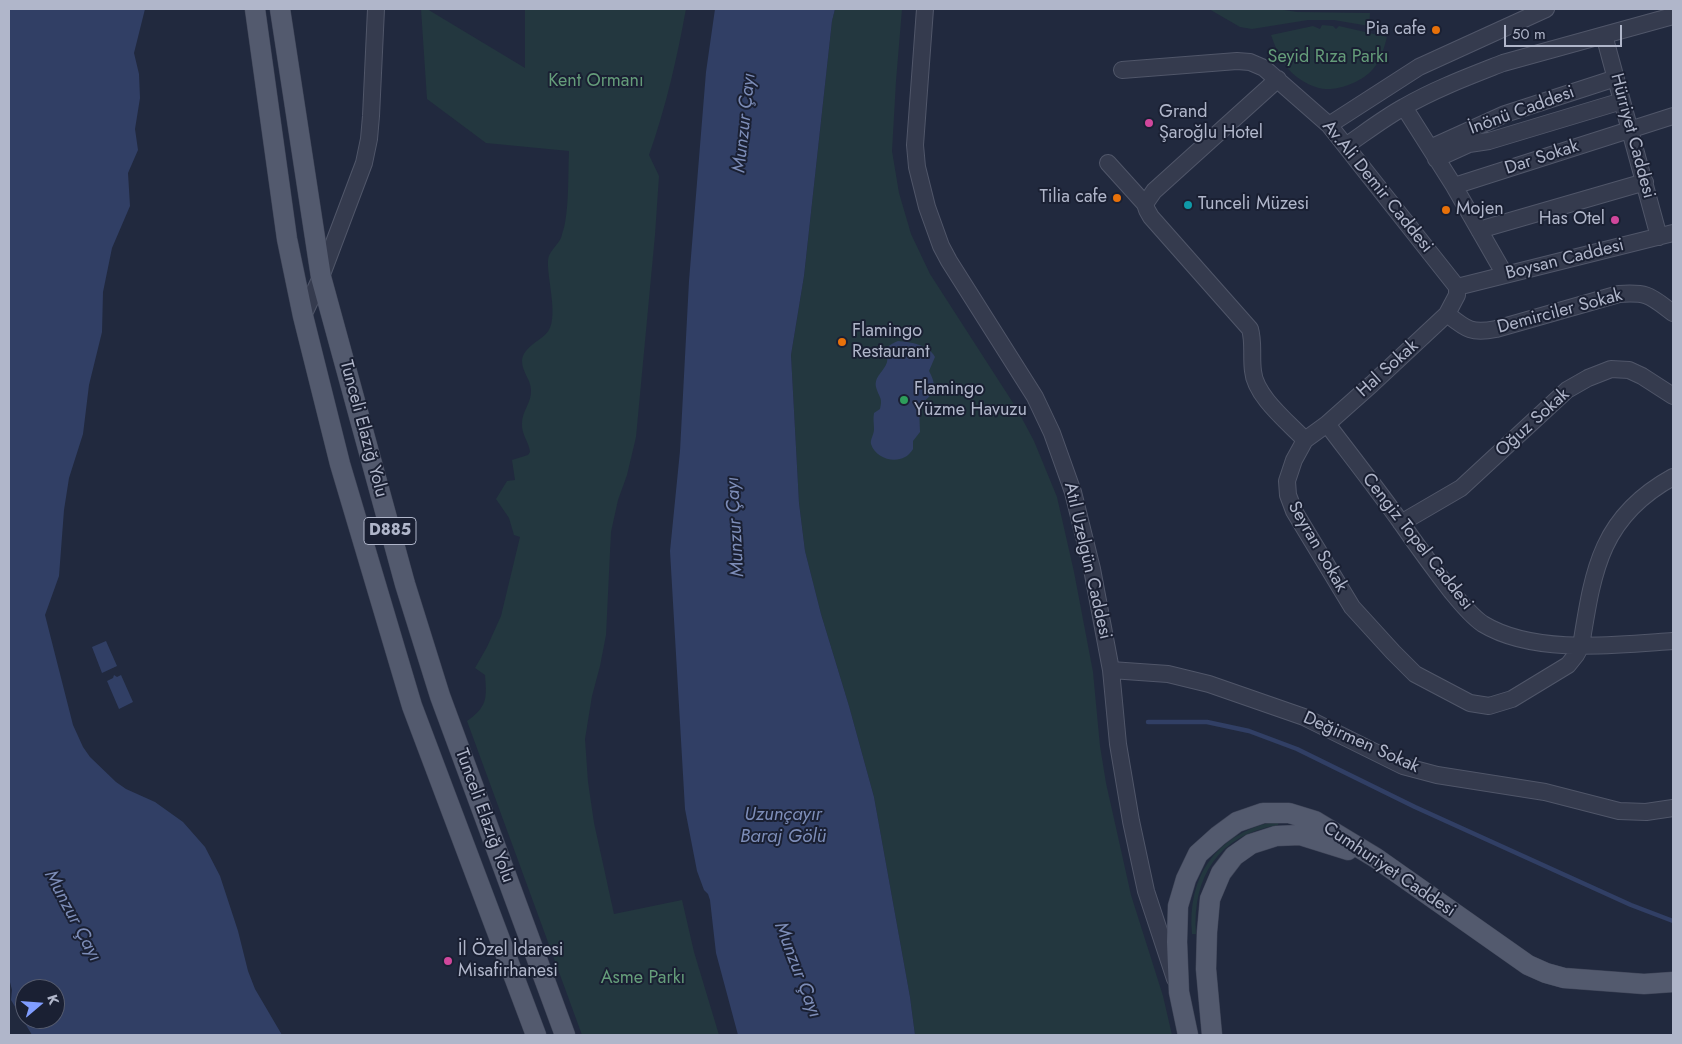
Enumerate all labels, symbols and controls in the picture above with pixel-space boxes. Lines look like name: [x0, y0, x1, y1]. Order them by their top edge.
scale bar: [1507, 15, 1624, 47]
place label: Pia cafe: [1366, 19, 1426, 41]
text: 50 m: [1512, 23, 1546, 45]
marker: Pia cafe: [1430, 24, 1442, 36]
park label: Seyid Rıza Parkı: [1268, 47, 1388, 69]
park label: Kent Ormanı: [548, 71, 644, 93]
street label: Hürriyet Caddesi: [1605, 71, 1659, 201]
water label: Munzur Çayı: [728, 72, 762, 174]
street label: İnönü Caddesi: [1466, 82, 1578, 140]
place label: Grand Şaroğlu Hotel: [1159, 102, 1263, 144]
marker: Grand Şaroğlu Hotel: [1143, 117, 1155, 129]
street label: Av.Ali Demir Caddesi: [1317, 117, 1437, 257]
street label: Dar Sokak: [1502, 136, 1582, 180]
place label: Tilia cafe: [1039, 187, 1107, 209]
marker: Tilia cafe: [1111, 192, 1123, 204]
place label: Tunceli Müzesi: [1198, 194, 1309, 216]
marker: Tunceli Müzesi: [1182, 199, 1194, 211]
place label: Mojen: [1456, 199, 1504, 221]
marker: Mojen: [1440, 204, 1452, 216]
place label: Has Otel: [1539, 209, 1605, 231]
marker: Has Otel: [1609, 214, 1621, 226]
street label: Boysan Caddesi: [1504, 235, 1626, 285]
street label: Demirciler Sokak: [1495, 285, 1625, 339]
place label: Flamingo Restaurant: [852, 321, 930, 364]
marker: Flamingo Restaurant: [836, 336, 848, 348]
street label: Hal Sokak: [1353, 336, 1423, 402]
street label: Tunceli Elazığ Yolu: [334, 358, 392, 500]
place label: Flamingo Yüzme Havuzu: [914, 379, 1027, 422]
street label: Oğuz Sokak: [1492, 384, 1574, 462]
marker: Flamingo Yüzme Havuzu: [898, 394, 910, 406]
street label: Cengiz Topel Caddesi: [1357, 469, 1477, 615]
water label: Munzur Çayı: [722, 476, 750, 578]
street label: Atıl Uzelgün Caddesi: [1058, 480, 1116, 642]
street label: Seyran Sokak: [1282, 498, 1352, 596]
road number: D885: [364, 518, 416, 544]
street label: Değirmen Sokak: [1300, 708, 1422, 778]
street label: Tunceli Elazığ Yolu: [450, 746, 518, 886]
water label: Uzunçayır Baraj Gölü: [740, 804, 826, 848]
street label: Cumhuriyet Caddesi: [1319, 818, 1459, 922]
water label: Munzur Çayı: [38, 866, 106, 966]
water label: Munzur Çayı: [768, 919, 826, 1021]
place label: İl Özel İdaresi Misafirhanesi: [458, 940, 563, 982]
marker: İl Özel İdaresi Misafirhanesi: [442, 955, 454, 967]
park label: Asme Parkı: [601, 968, 685, 990]
north arrow: [15, 979, 65, 1029]
text: K: [42, 992, 64, 1007]

